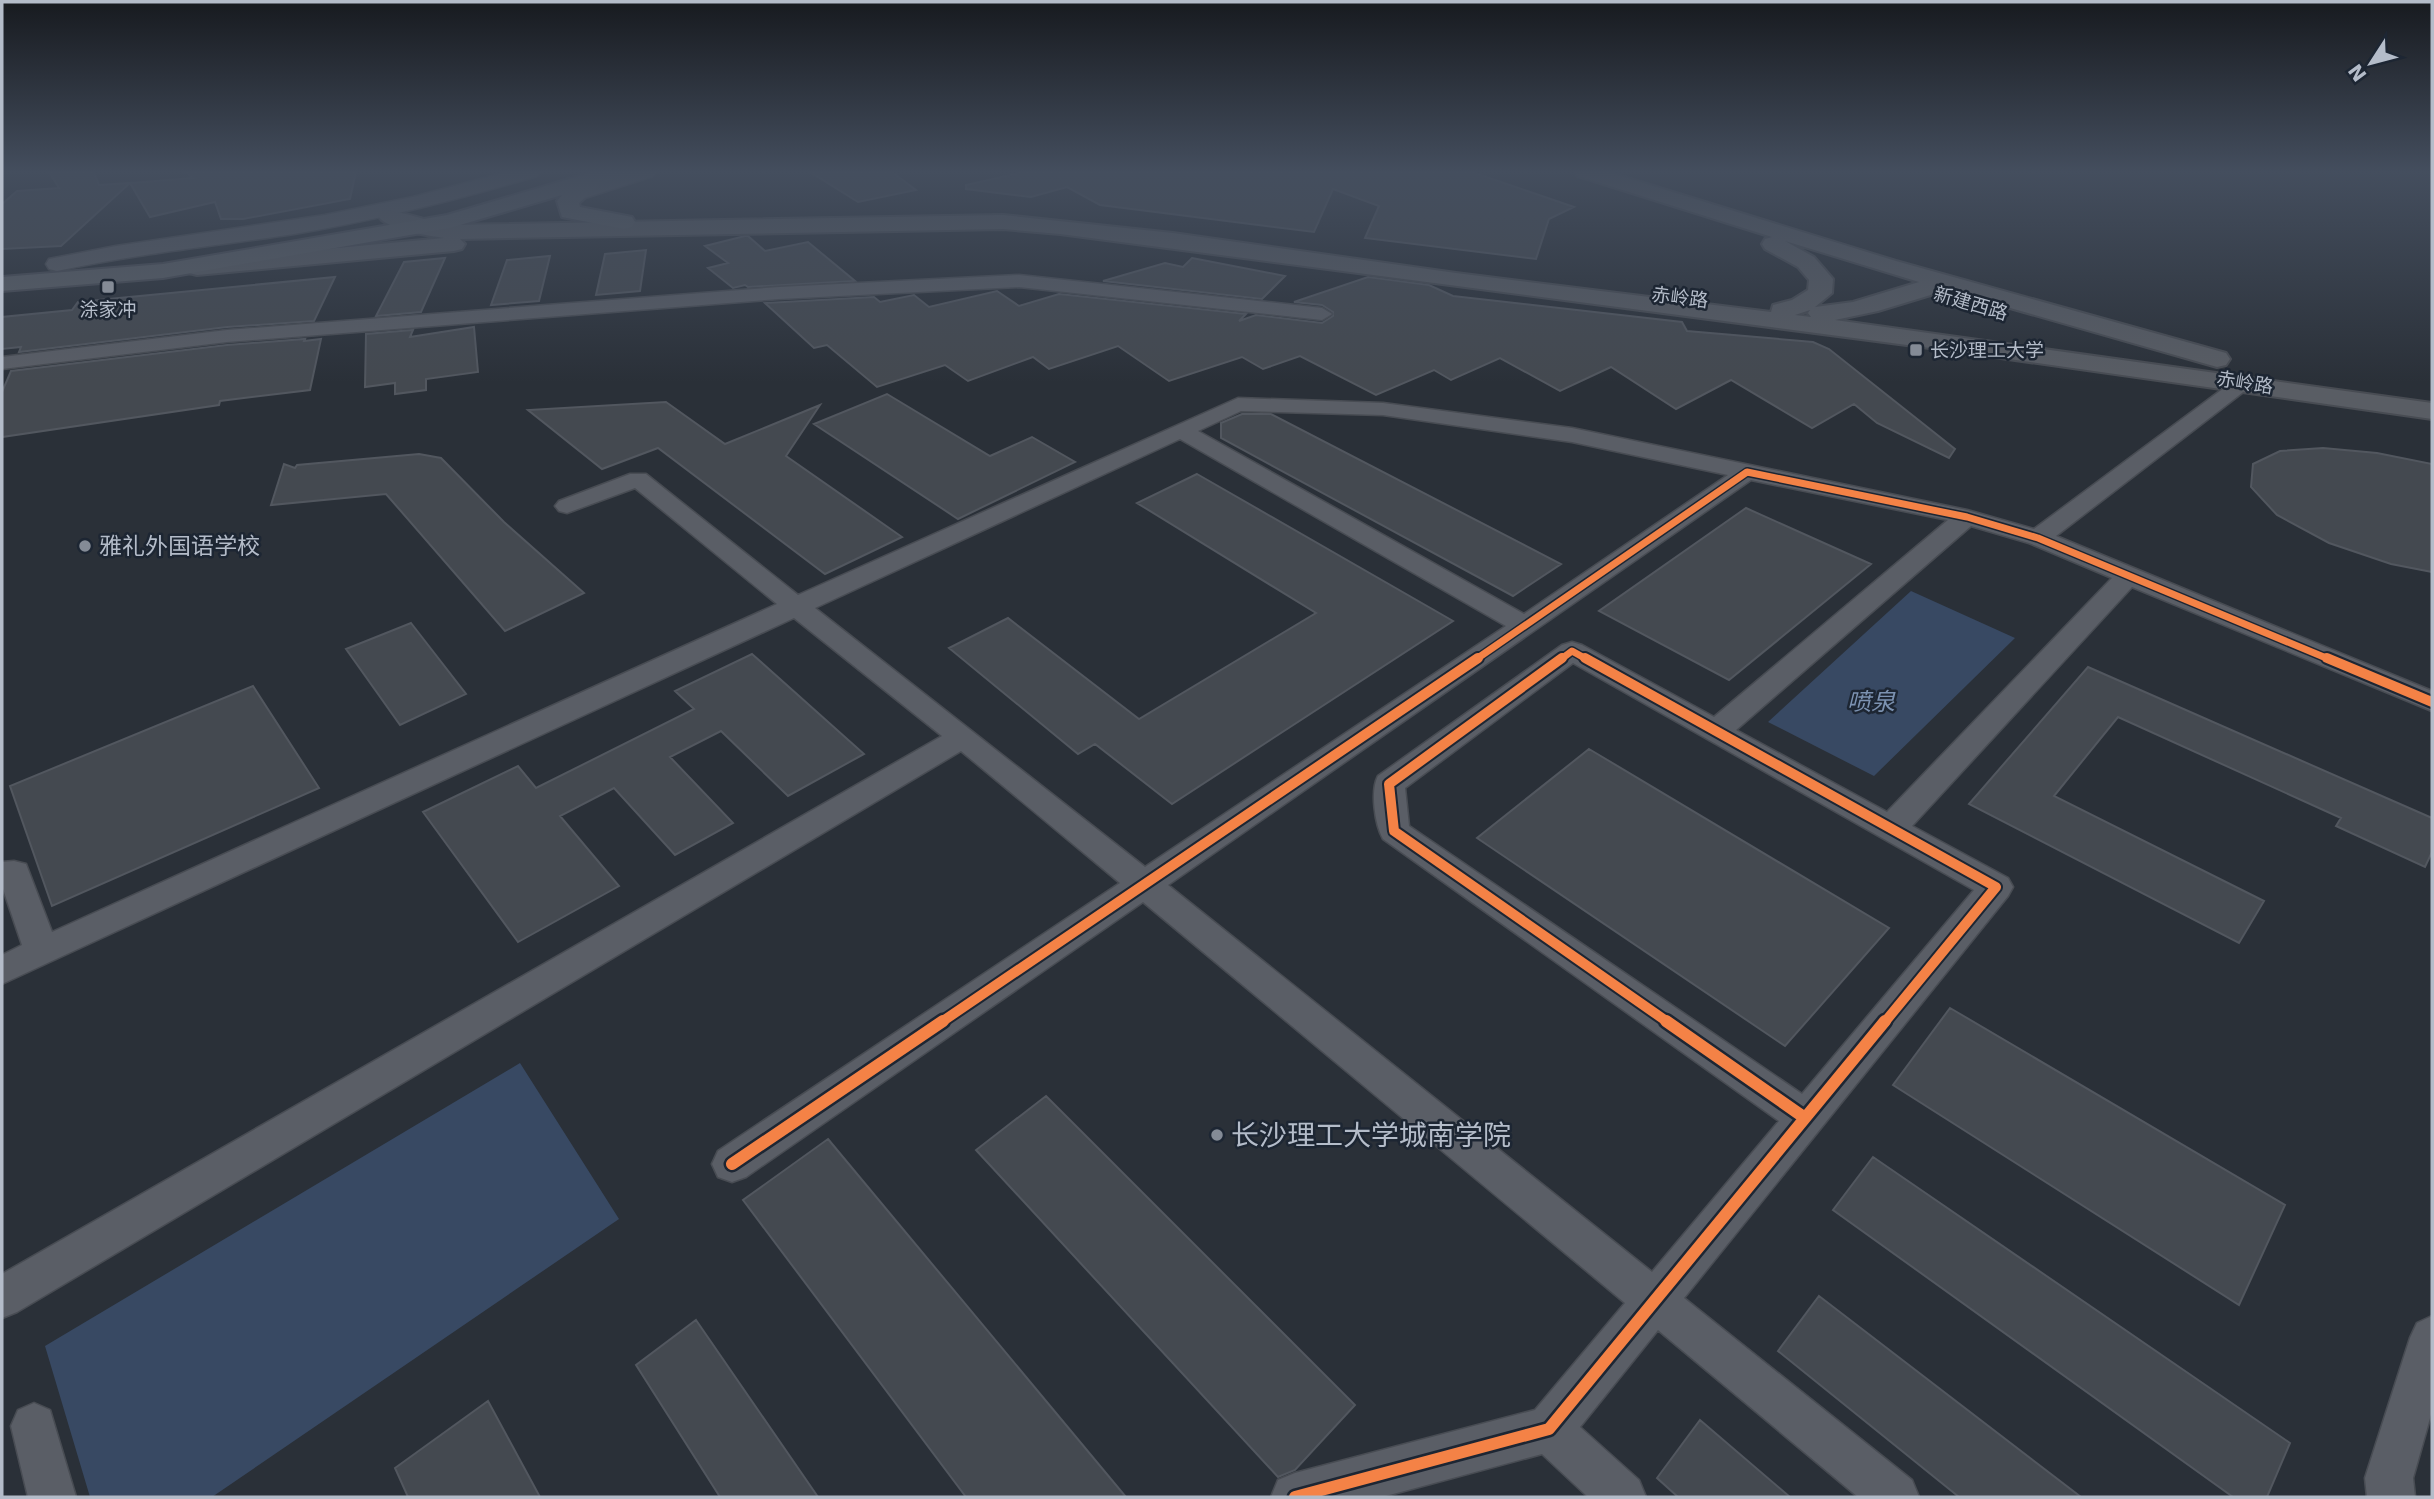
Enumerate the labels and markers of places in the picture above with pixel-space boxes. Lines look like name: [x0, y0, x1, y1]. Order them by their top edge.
marker: 涂家冲: [100, 279, 116, 295]
place label: 涂家冲: [79, 298, 137, 320]
place label: 长沙理工大学: [1930, 339, 2044, 361]
marker: 长沙理工大学: [1908, 342, 1924, 358]
place label: 雅礼外国语学校: [99, 533, 260, 559]
marker: 雅礼外国语学校: [77, 538, 93, 554]
place label: 长沙理工大学城南学院: [1231, 1119, 1511, 1152]
marker: 长沙理工大学城南学院: [1209, 1127, 1225, 1143]

